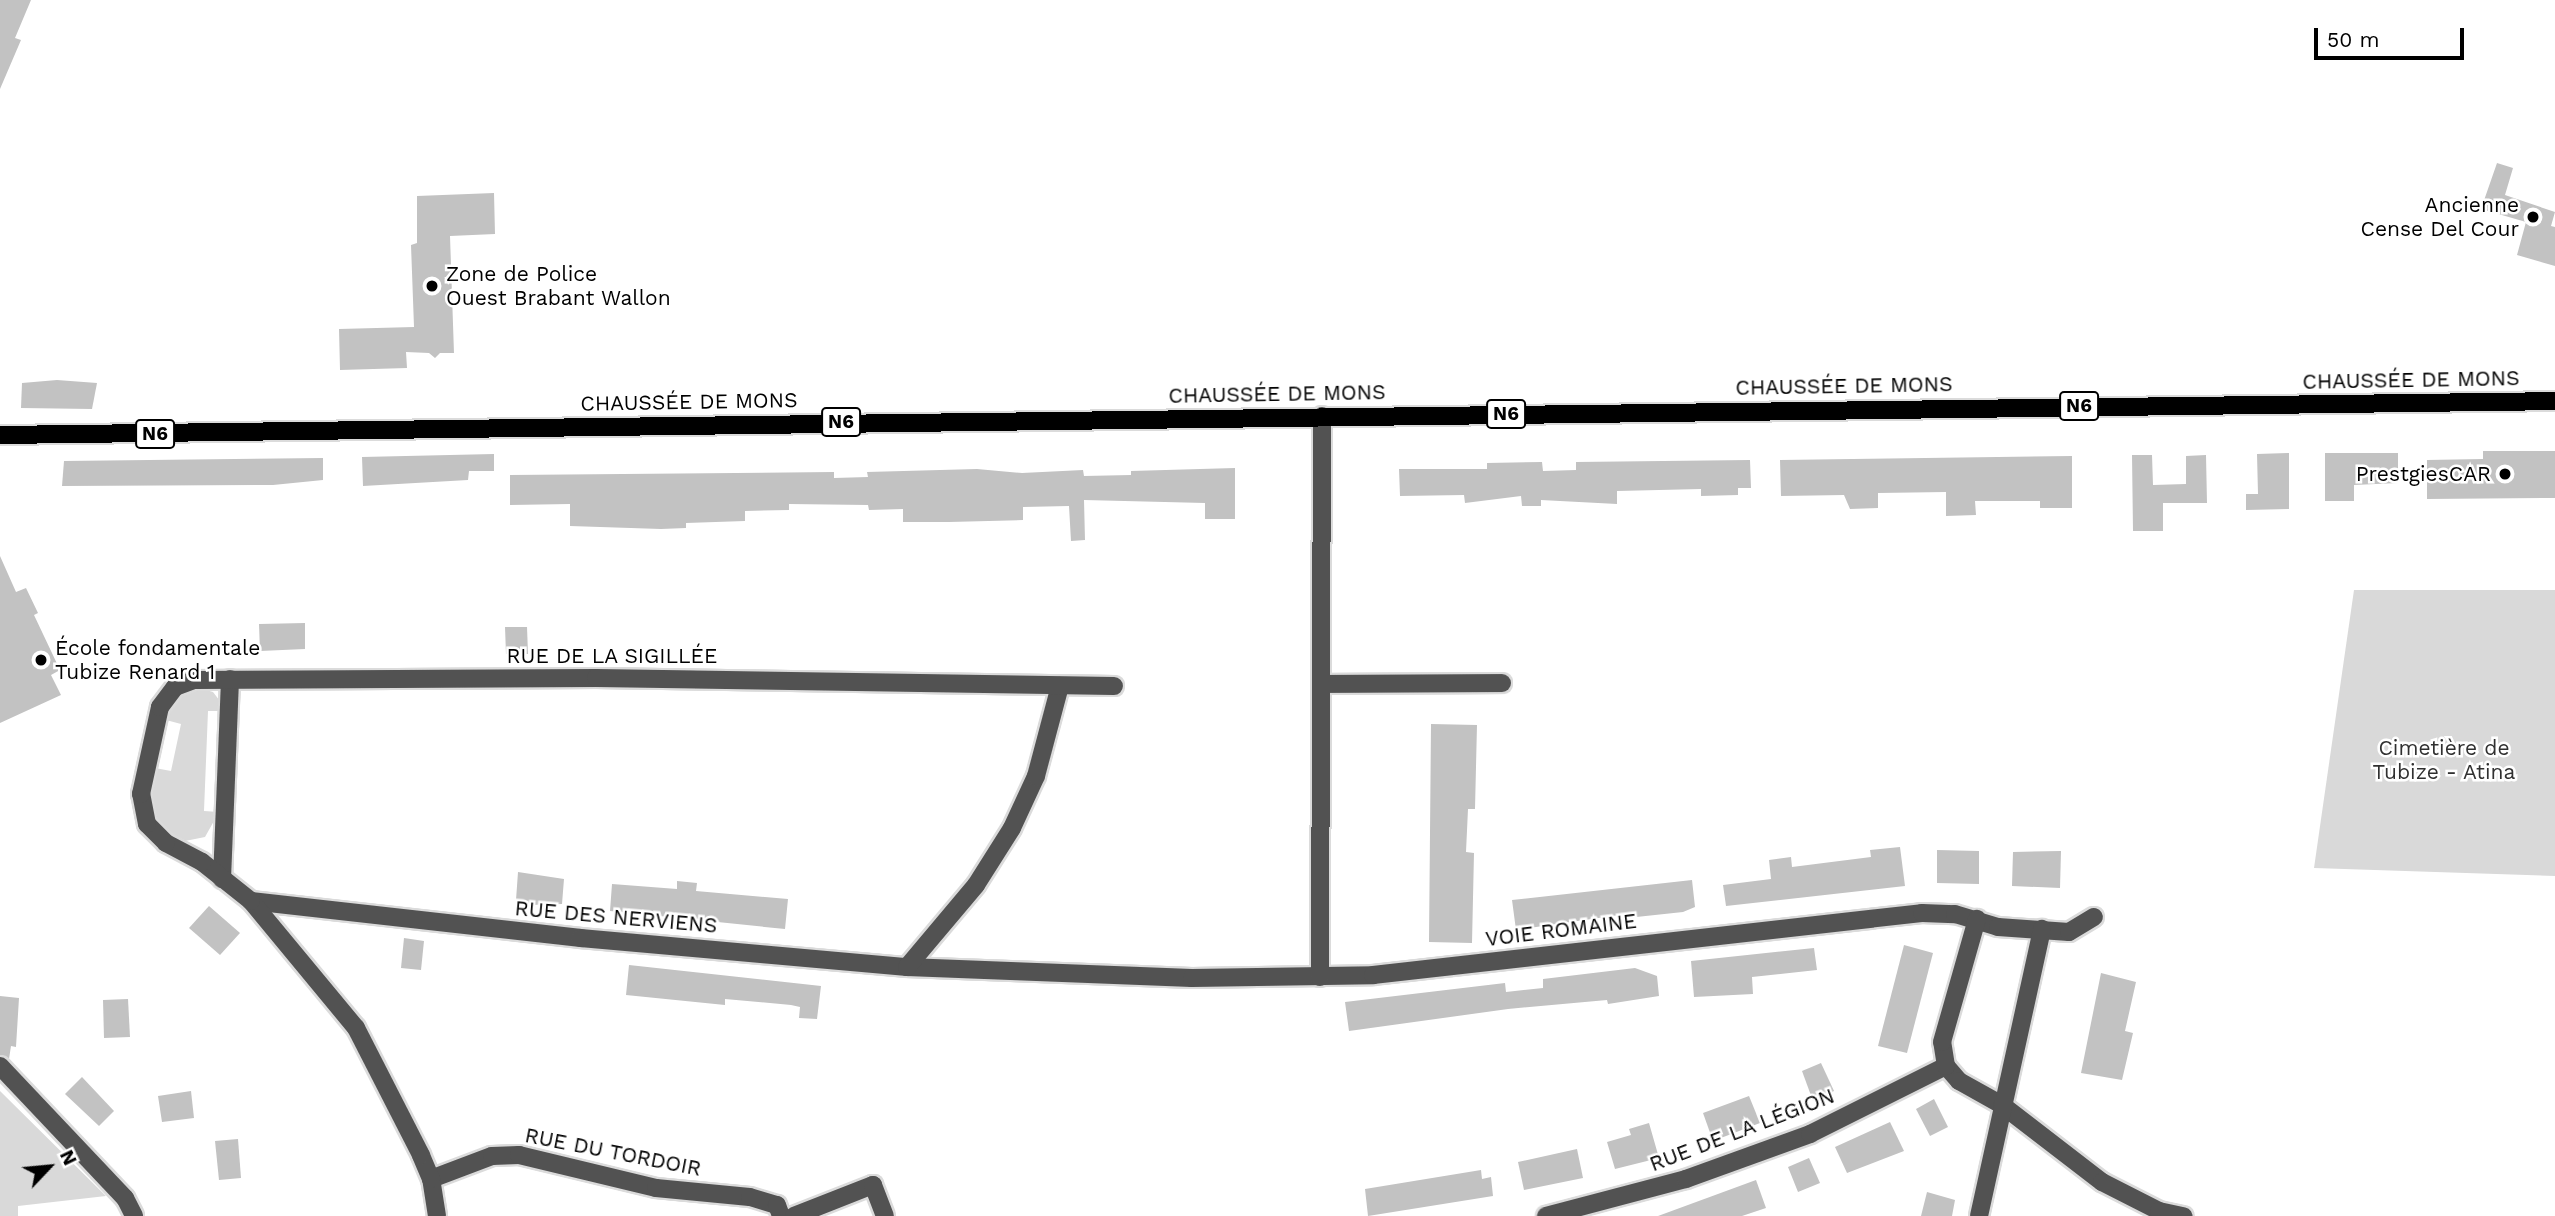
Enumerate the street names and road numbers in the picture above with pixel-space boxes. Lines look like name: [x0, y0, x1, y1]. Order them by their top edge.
street label: CHAUSSÉE DE MONS: [2302, 366, 2520, 394]
street label: CHAUSSÉE DE MONS: [1735, 372, 1953, 400]
street label: CHAUSSÉE DE MONS: [1168, 380, 1386, 408]
street label: CHAUSSÉE DE MONS: [580, 388, 798, 416]
road number: N6: [2058, 390, 2100, 422]
road number: N6: [1485, 398, 1527, 430]
road number: N6: [820, 406, 862, 438]
road number: N6: [134, 418, 176, 449]
street label: RUE DE LA SIGILLÉE: [506, 643, 718, 669]
street label: RUE DES NERVIENS: [514, 896, 718, 938]
street label: VOIE ROMAINE: [1484, 908, 1638, 952]
street label: RUE DE LA LÉGION: [1646, 1083, 1838, 1177]
street label: RUE DU TORDOIR: [523, 1123, 703, 1181]

